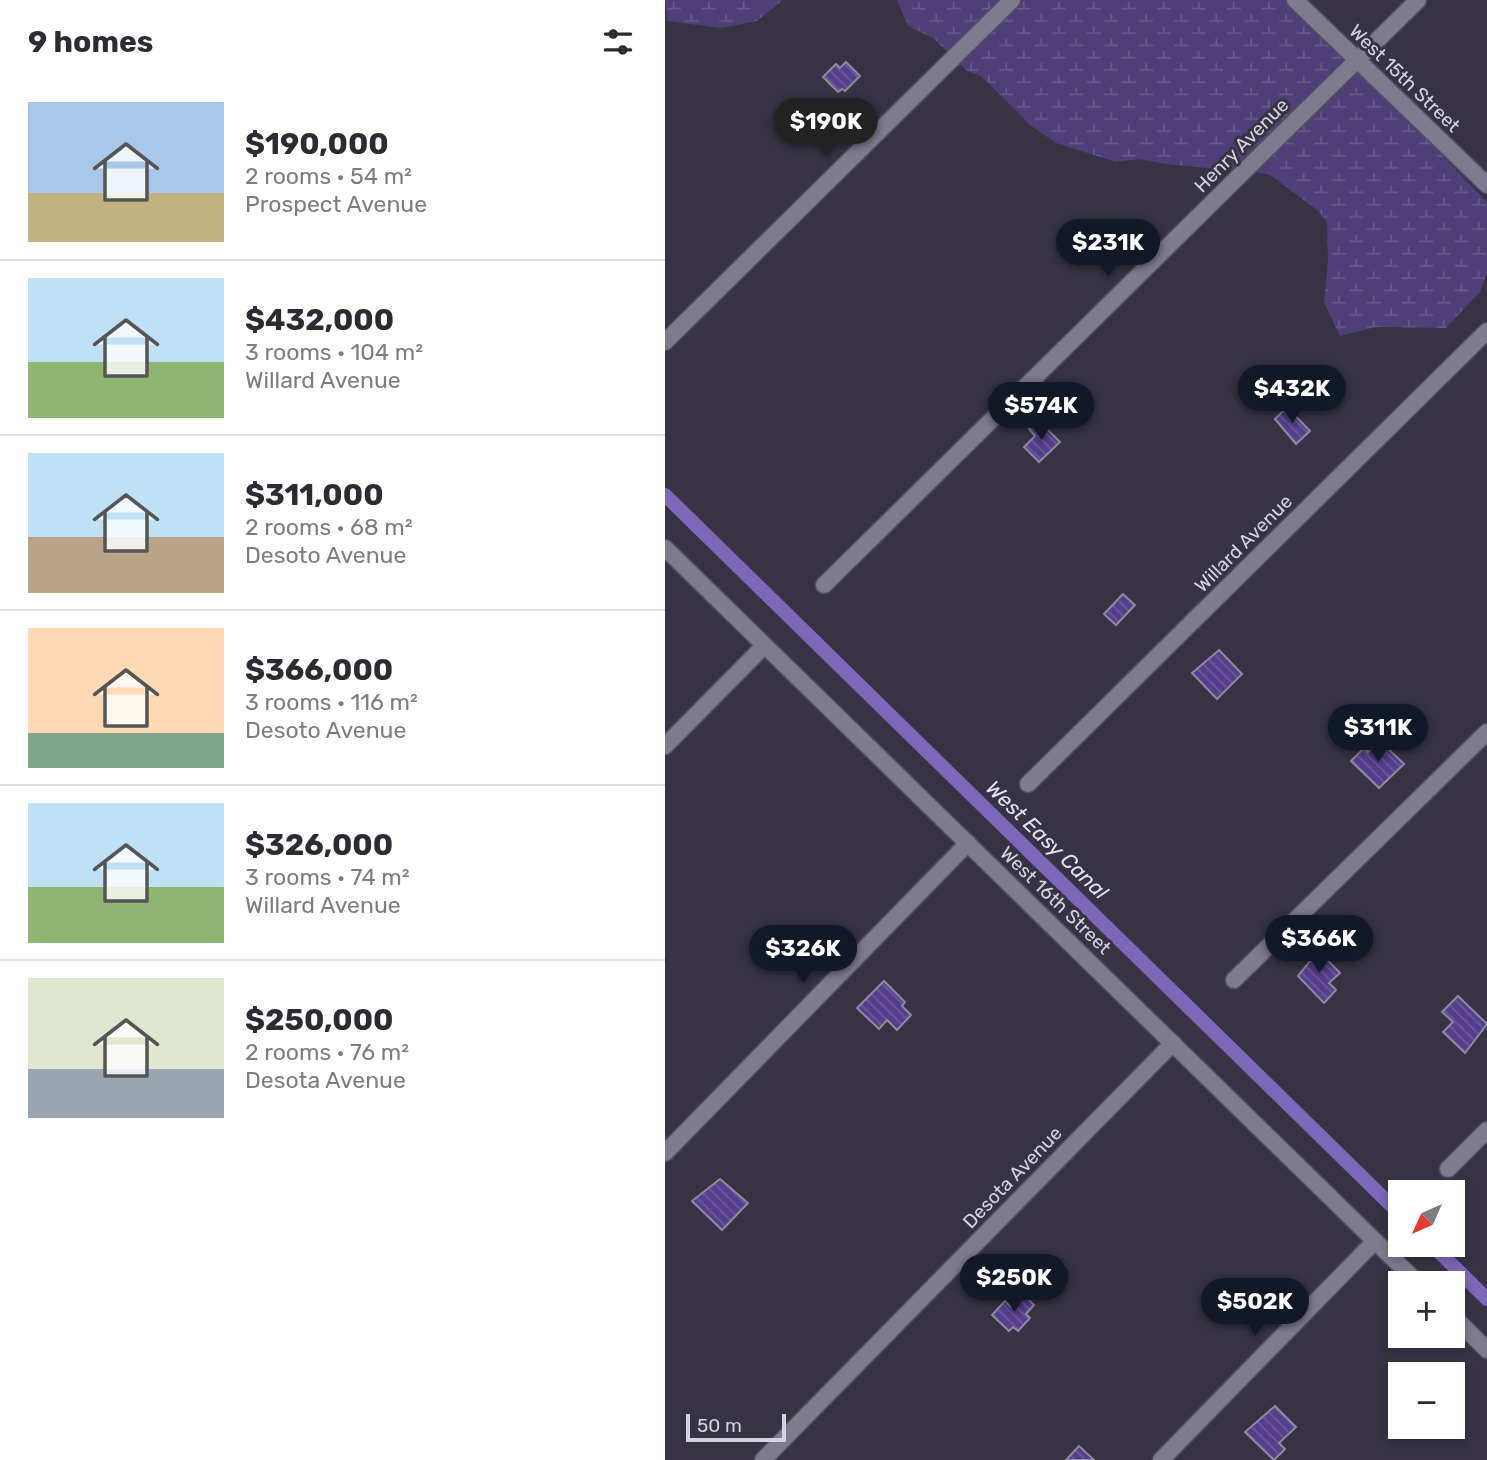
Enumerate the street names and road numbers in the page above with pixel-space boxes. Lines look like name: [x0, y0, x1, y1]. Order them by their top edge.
street label: West 15th Street: [1344, 20, 1465, 137]
street label: Henry Avenue: [1190, 94, 1293, 197]
street label: Willard Avenue: [1190, 490, 1297, 597]
street label: West 16th Street: [995, 842, 1116, 960]
street label: Desota Avenue: [958, 1122, 1067, 1233]

